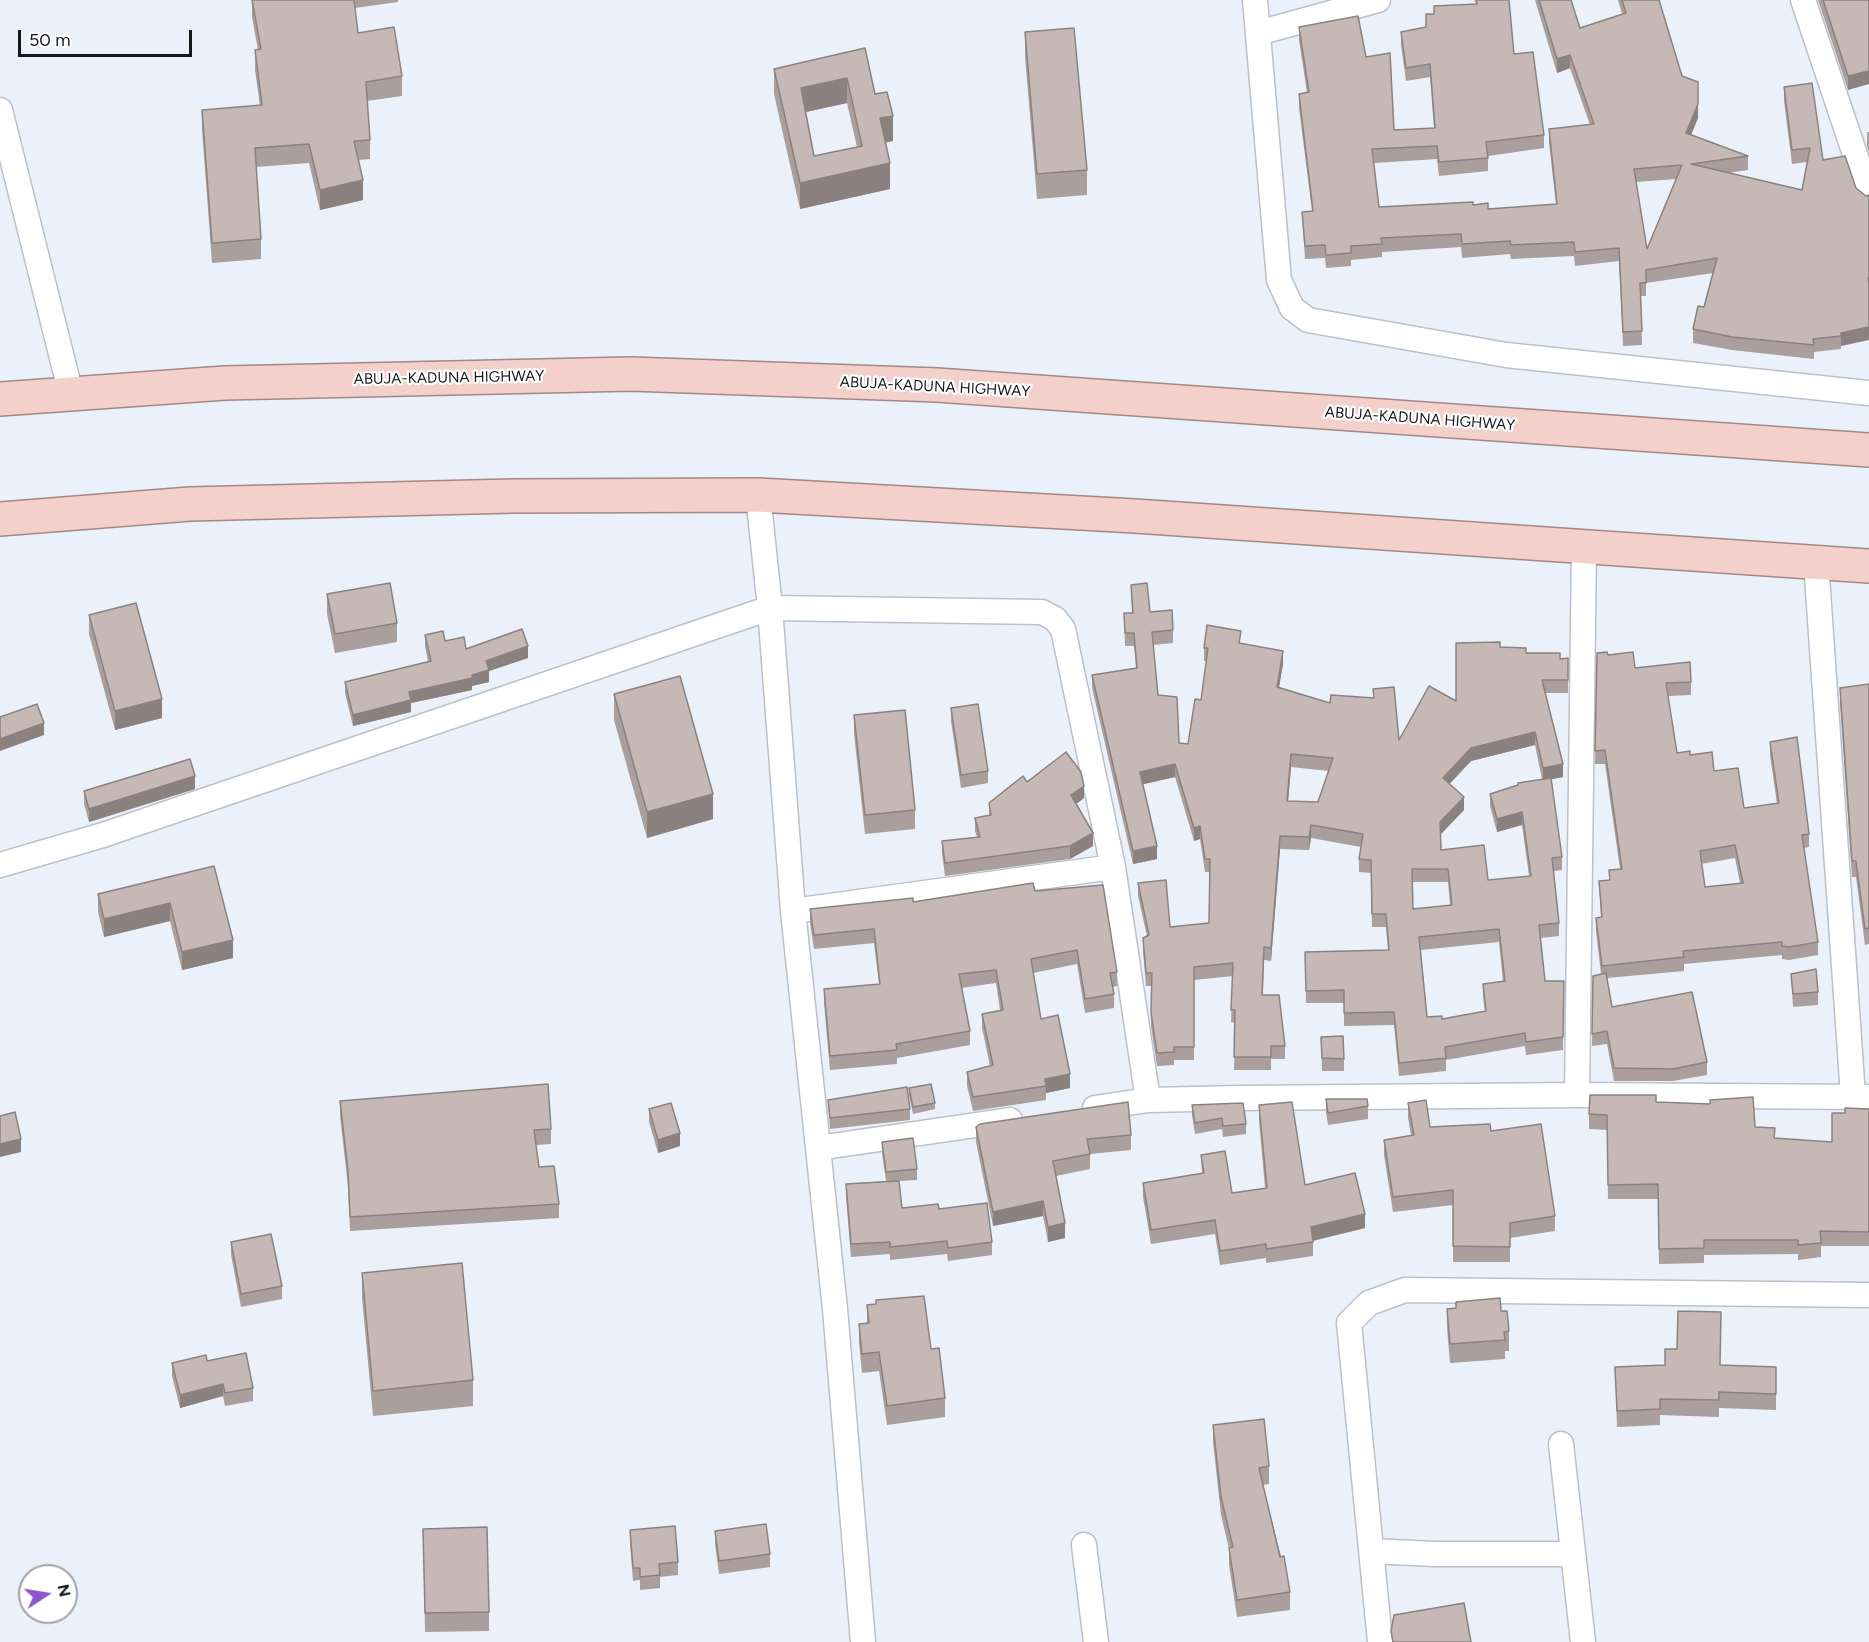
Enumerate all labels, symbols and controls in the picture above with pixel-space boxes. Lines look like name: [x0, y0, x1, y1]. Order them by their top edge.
scale bar: [21, 18, 195, 56]
text: 50 m: [29, 29, 71, 51]
street label: ABUJA-KADUNA HIGHWAY: [353, 367, 545, 389]
street label: ABUJA-KADUNA HIGHWAY: [839, 373, 1031, 401]
street label: ABUJA-KADUNA HIGHWAY: [1324, 403, 1516, 435]
north arrow: [18, 1564, 78, 1624]
text: N: [54, 1583, 75, 1599]

